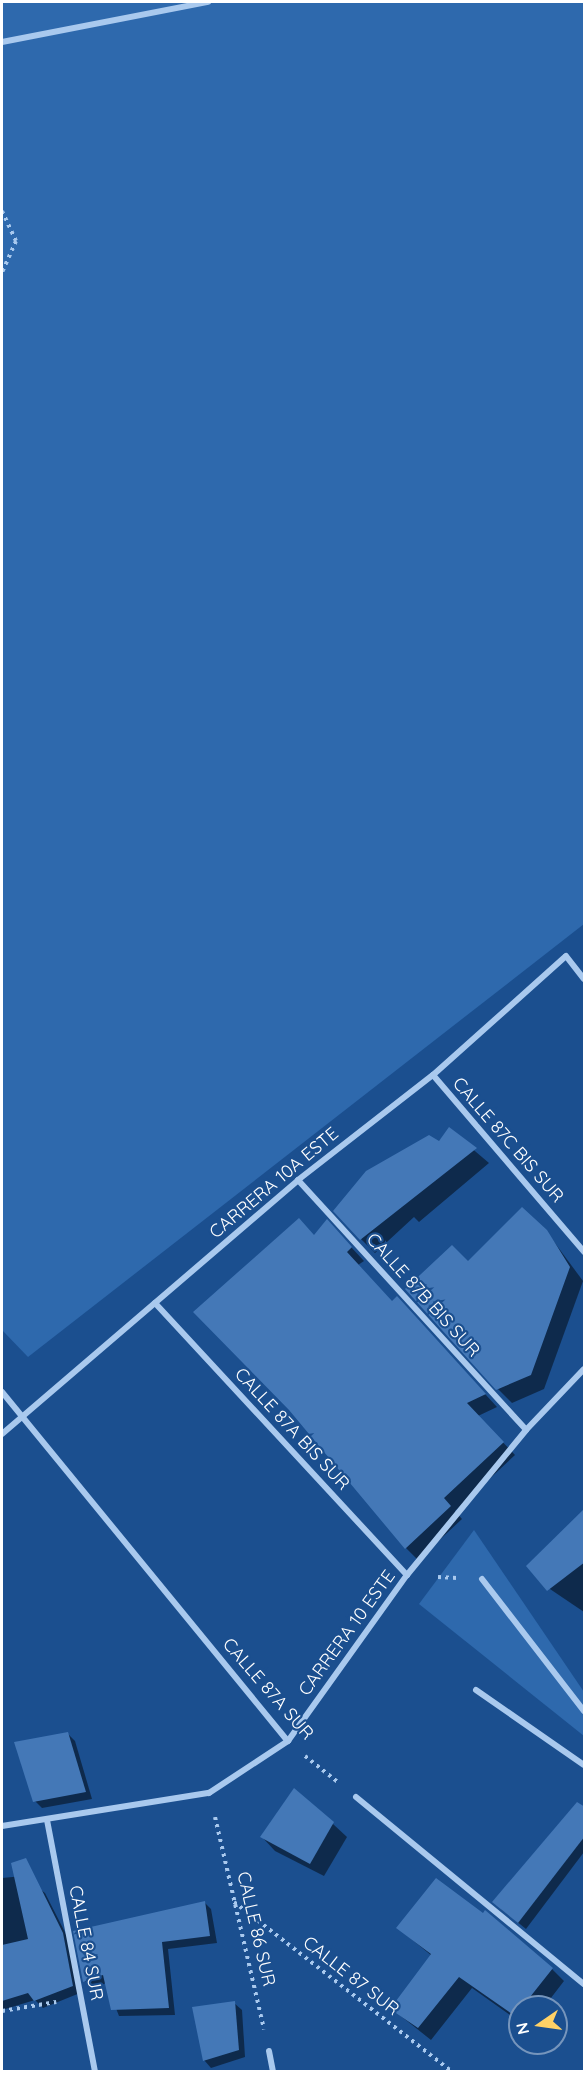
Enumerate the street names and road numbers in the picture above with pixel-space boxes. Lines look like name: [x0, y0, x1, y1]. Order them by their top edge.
street label: CALLE 87C BIS SUR: [448, 1073, 568, 1207]
street label: CARRERA 10A ESTE: [205, 1123, 343, 1243]
street label: CALLE 87B BIS SUR: [362, 1229, 484, 1361]
street label: CALLE 87A BIS SUR: [230, 1364, 354, 1494]
street label: CARRERA 10 ESTE: [294, 1566, 400, 1700]
street label: CALLE 87A SUR: [218, 1634, 318, 1744]
street label: CALLE 86 SUR: [232, 1870, 280, 1988]
street label: CALLE 84 SUR: [64, 1884, 108, 2002]
street label: CALLE 87 SUR: [299, 1932, 403, 2020]

